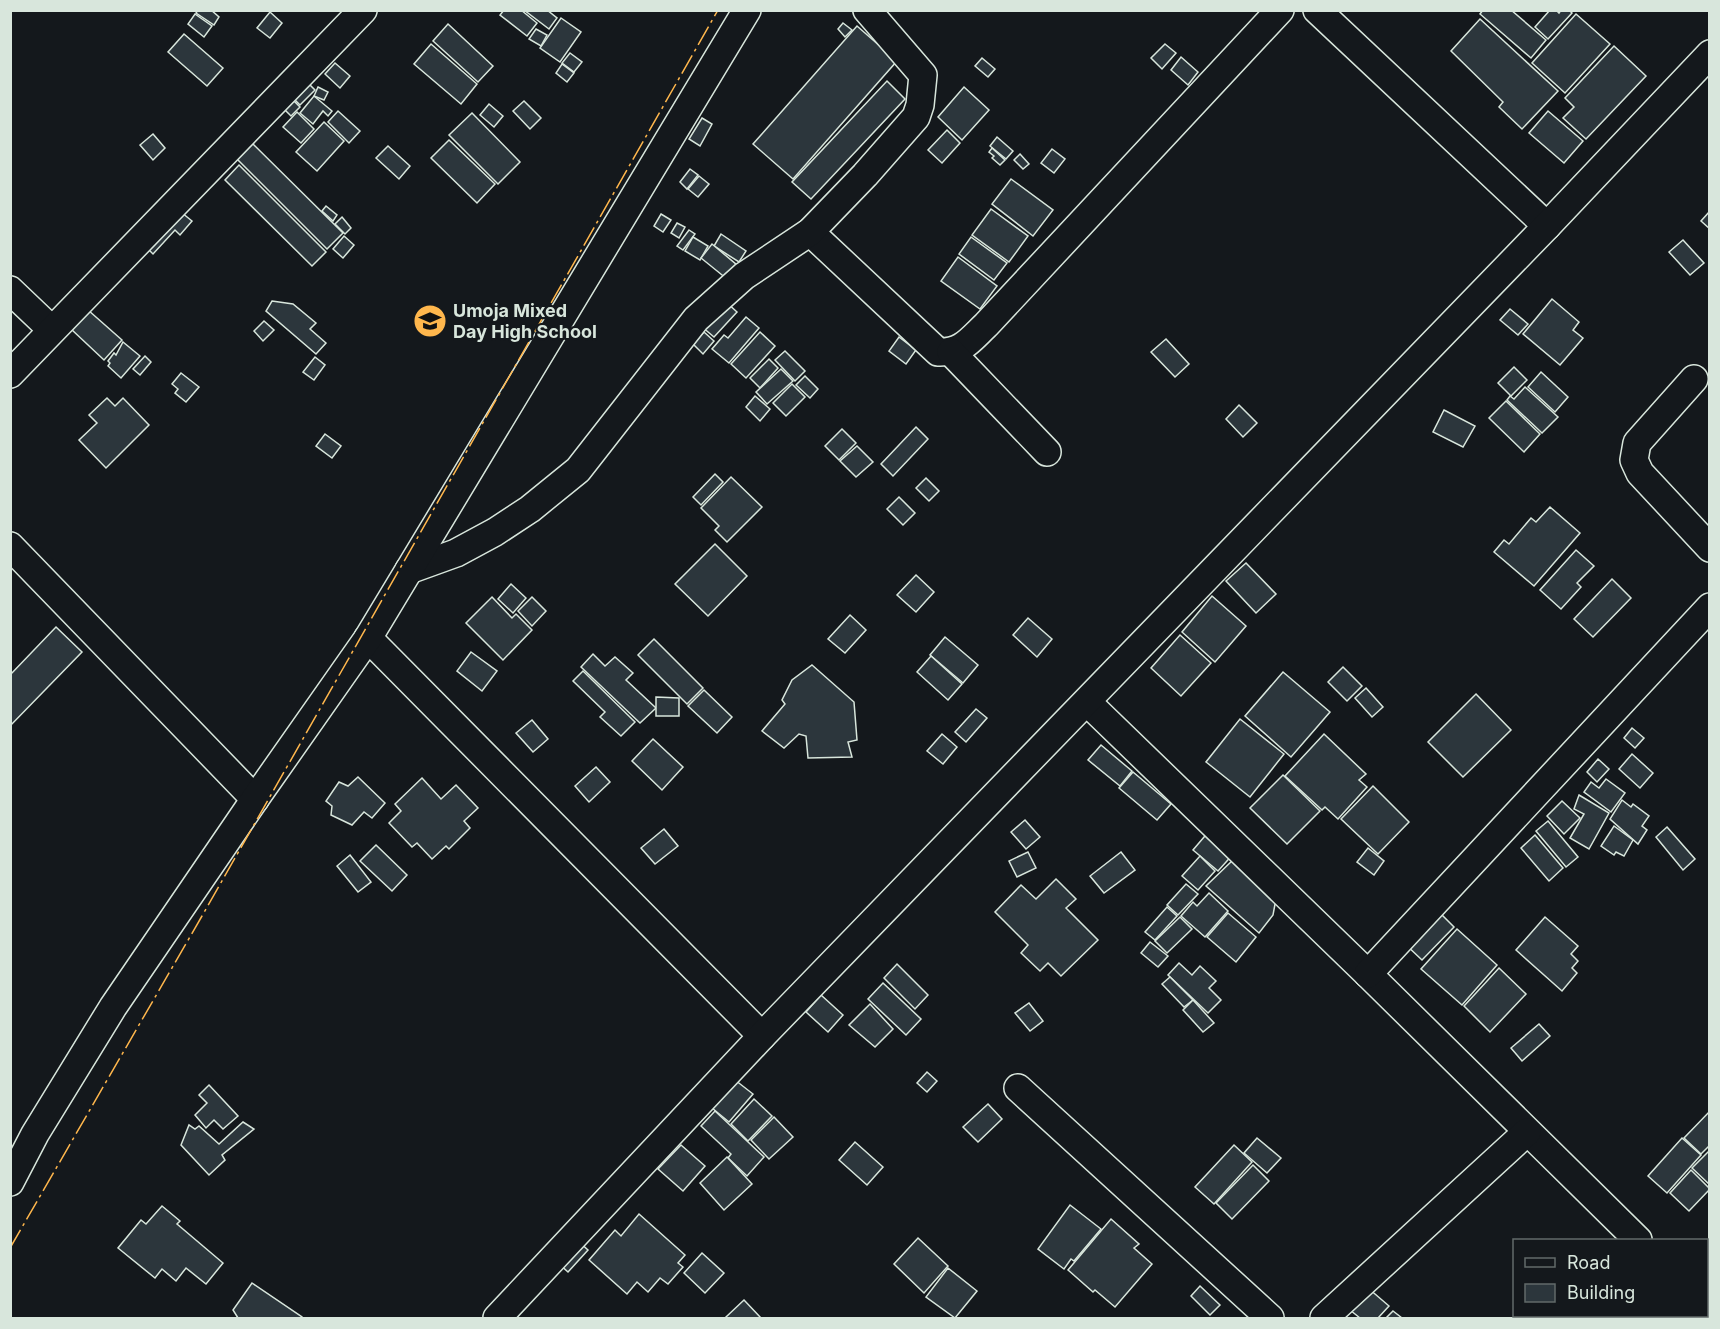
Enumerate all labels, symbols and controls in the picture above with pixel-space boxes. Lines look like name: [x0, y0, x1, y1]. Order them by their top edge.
place label: Umoja Mixed Day High School: [453, 300, 597, 342]
school or university icon: Umoja Mixed Day High School: [412, 303, 448, 339]
legend: [1513, 1239, 1708, 1317]
text: Road: [1567, 1252, 1610, 1273]
text: Building: [1567, 1282, 1635, 1303]

